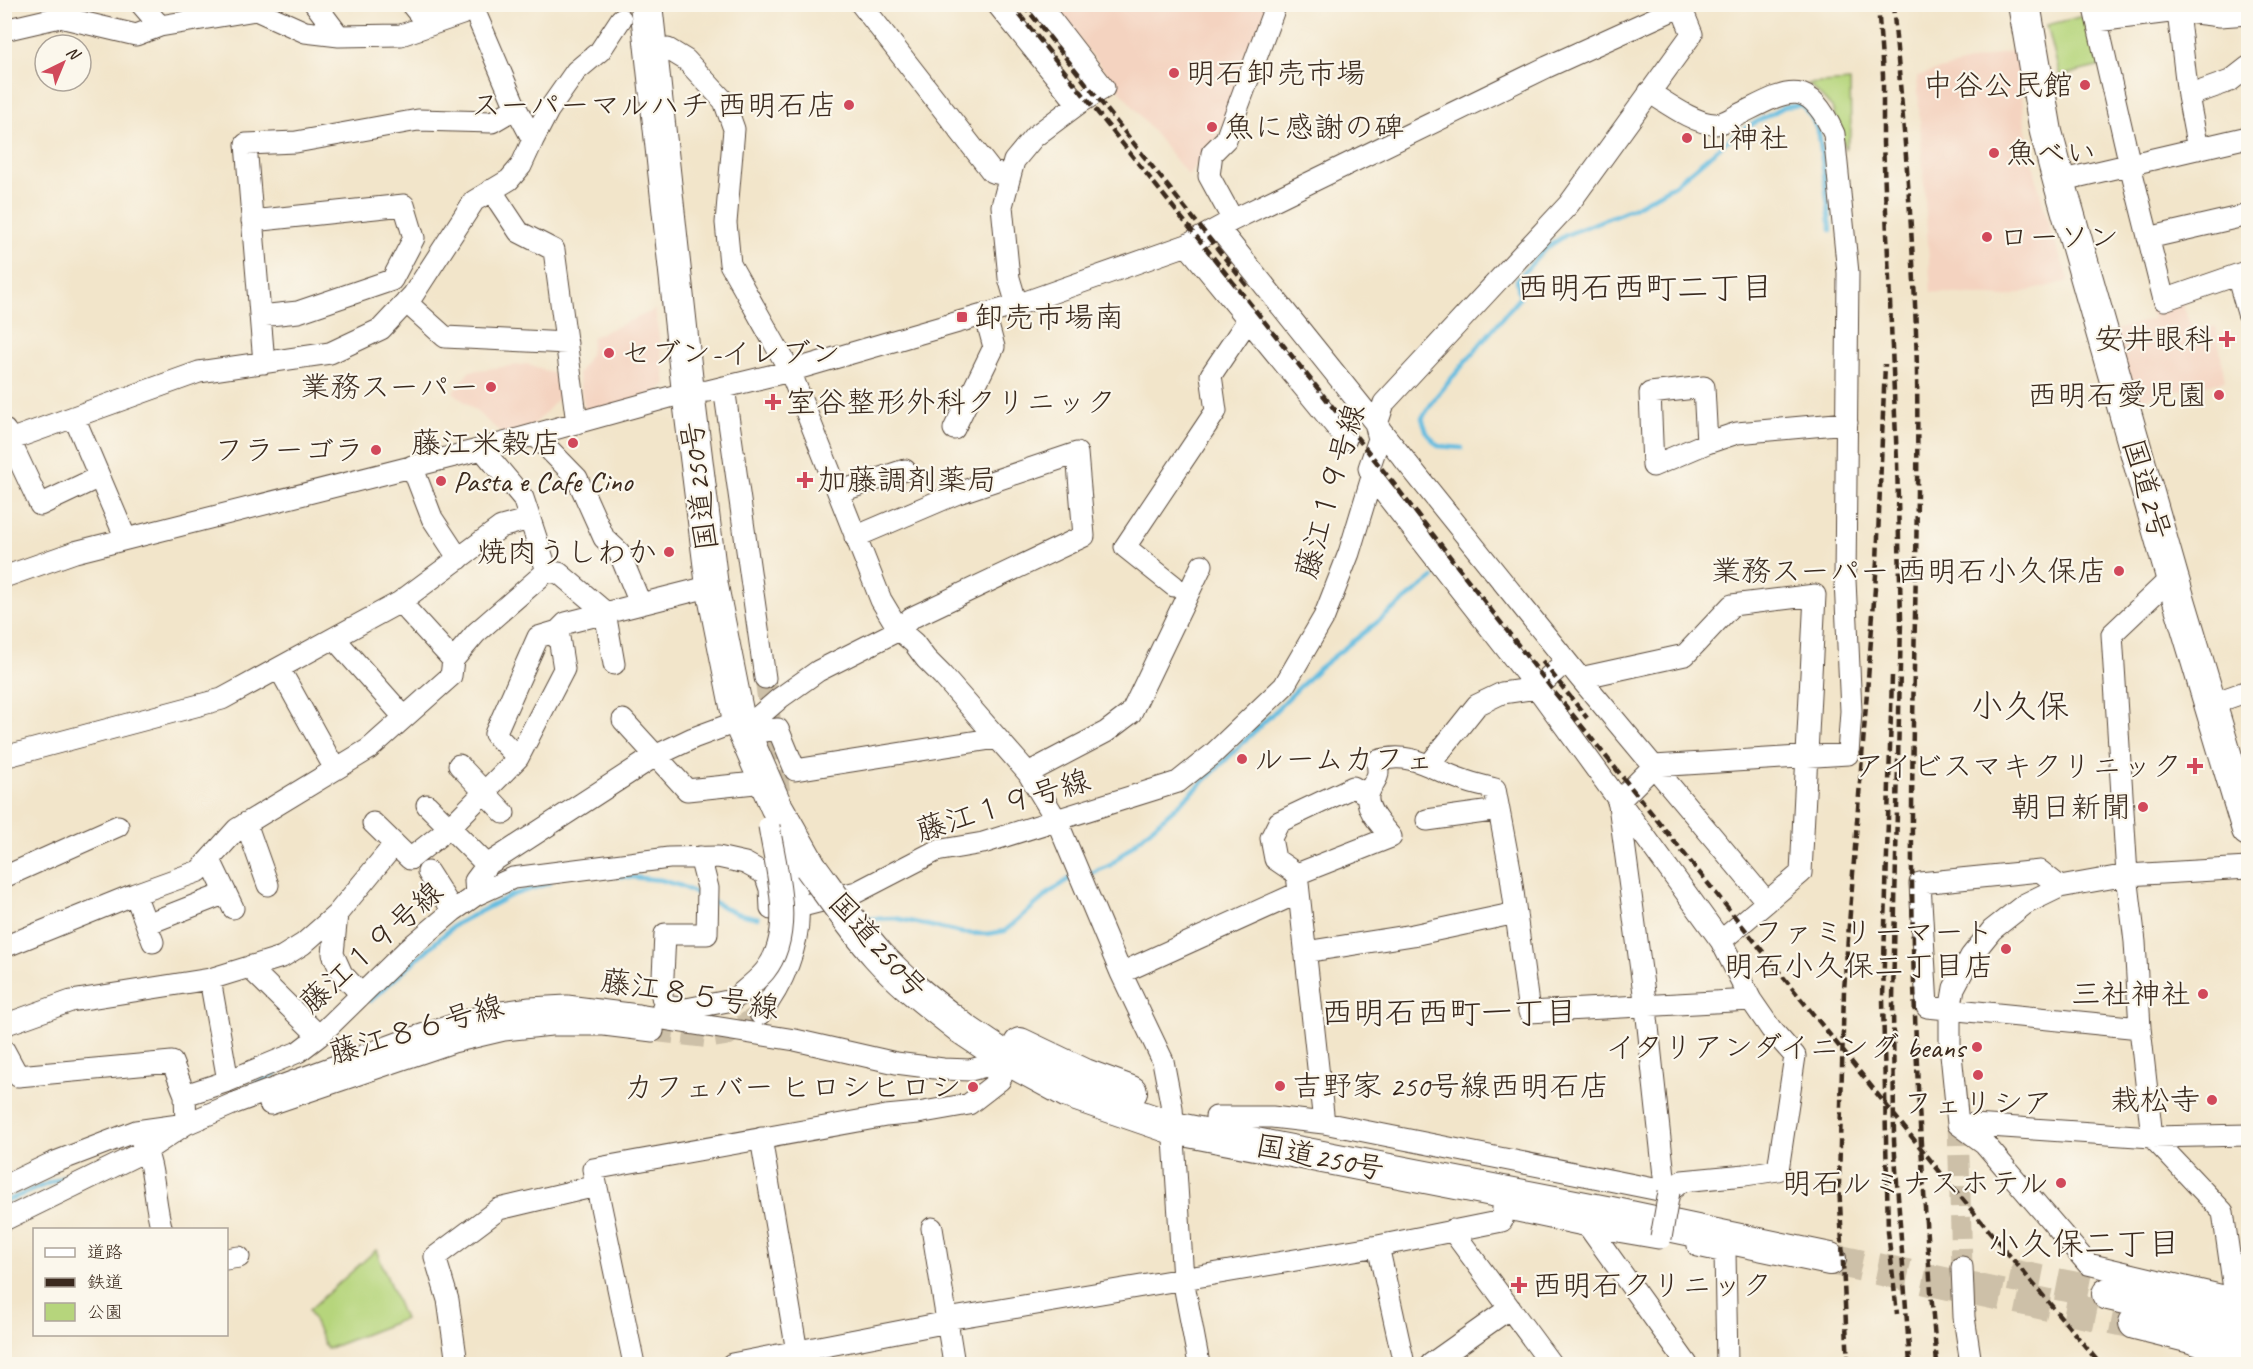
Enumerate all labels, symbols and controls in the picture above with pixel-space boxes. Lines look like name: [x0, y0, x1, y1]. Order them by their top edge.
north arrow: [33, 33, 93, 93]
text: N: [62, 42, 85, 66]
place label: 明石卸売市場: [1186, 54, 1366, 92]
marker: 明石卸売市場: [1167, 66, 1181, 80]
place label: 中谷公民館: [1923, 66, 2073, 104]
marker: 中谷公民館: [2078, 78, 2092, 92]
place label: スーパーマルハチ 西明石店: [471, 86, 837, 124]
marker: スーパーマルハチ 西明石店: [842, 98, 856, 112]
place label: 魚に感謝の碑: [1224, 108, 1404, 146]
place label: 山神社: [1699, 119, 1789, 157]
marker: 魚に感謝の碑: [1205, 120, 1219, 134]
marker: 山神社: [1680, 131, 1694, 145]
place label: 魚べい: [2006, 134, 2096, 172]
marker: 魚べい: [1987, 146, 2001, 160]
place label: ローソン: [1999, 218, 2119, 256]
marker: ローソン: [1980, 230, 1994, 244]
district label: 西明石西町二丁目: [1517, 267, 1773, 308]
place label: 卸売市場南: [974, 298, 1124, 336]
marker: 卸売市場南: [955, 310, 969, 324]
place label: 安井眼科: [2094, 320, 2214, 358]
marker: 安井眼科: [2218, 330, 2236, 348]
place label: セブン-イレブン: [621, 334, 841, 372]
marker: セブン-イレブン: [602, 346, 616, 360]
place label: 業務スーパー: [300, 368, 479, 406]
place label: 西明石愛児園: [2027, 376, 2207, 414]
marker: 業務スーパー: [484, 380, 498, 394]
place label: 室谷整形外科クリニック: [786, 383, 1116, 421]
marker: 西明石愛児園: [2212, 388, 2226, 402]
marker: 室谷整形外科クリニック: [764, 393, 782, 411]
street label: 藤江１９号線: [1287, 399, 1373, 583]
street label: 国道250号: [672, 419, 726, 553]
place label: 藤江米穀店: [411, 424, 561, 462]
place label: フラーゴラ: [214, 431, 364, 469]
street label: 国道2号: [2114, 434, 2180, 544]
marker: 藤江米穀店: [566, 436, 580, 450]
marker: フラーゴラ: [369, 443, 383, 457]
place label: 加藤調剤薬局: [817, 461, 997, 499]
place label: Pasta e Cafe Cino: [453, 462, 634, 500]
marker: 加藤調剤薬局: [798, 473, 812, 487]
marker: Pasta e Cafe Cino: [434, 474, 448, 488]
place label: 焼肉うしわか: [477, 533, 657, 571]
marker: 焼肉うしわか: [662, 545, 676, 559]
place label: 業務スーパー 西明石小久保店: [1711, 552, 2107, 590]
marker: 業務スーパー 西明石小久保店: [2112, 564, 2126, 578]
district label: 小久保: [1971, 685, 2070, 727]
place label: ルームカフェ: [1254, 740, 1434, 778]
place label: アイビスマキクリニック: [1854, 747, 2182, 785]
marker: ルームカフェ: [1235, 752, 1249, 766]
marker: アイビスマキクリニック: [2186, 757, 2204, 775]
street label: 藤江１９号線: [911, 761, 1095, 849]
place label: 朝日新聞: [2011, 788, 2131, 826]
marker: 朝日新聞: [2136, 800, 2150, 814]
street label: 藤江１９号線: [291, 873, 451, 1021]
street label: 国道250号: [820, 884, 936, 1006]
place label: ファミリーマート 明石小久保二丁目店: [1724, 913, 1994, 985]
marker: ファミリーマート 明石小久保二丁目店: [1999, 942, 2013, 956]
street label: 藤江８５号線: [598, 961, 782, 1027]
place label: 三社神社: [2071, 975, 2191, 1013]
street label: 藤江８６号線: [324, 986, 508, 1072]
marker: 三社神社: [2196, 987, 2210, 1001]
district label: 西明石西町一丁目: [1321, 992, 1577, 1033]
place label: イタリアンダイニング beans: [1605, 1028, 1968, 1066]
marker: イタリアンダイニング beans: [1970, 1040, 1984, 1054]
place label: 吉野家 250号線西明石店: [1292, 1067, 1610, 1105]
place label: カフェバー ヒロシヒロシ: [624, 1068, 961, 1106]
marker: フェリシア: [1971, 1068, 1985, 1082]
marker: 吉野家 250号線西明石店: [1273, 1079, 1287, 1093]
marker: カフェバー ヒロシヒロシ: [966, 1080, 980, 1094]
place label: 栽松寺: [2110, 1081, 2200, 1119]
place label: フェリシア: [1903, 1084, 2053, 1122]
marker: 栽松寺: [2205, 1093, 2219, 1107]
street label: 国道250号: [1252, 1126, 1388, 1188]
place label: 明石ルミナスホテル: [1782, 1164, 2049, 1202]
marker: 明石ルミナスホテル: [2054, 1176, 2068, 1190]
district label: 小久保二丁目: [1988, 1223, 2180, 1264]
legend: [33, 1228, 228, 1336]
text: 道路: [87, 1241, 123, 1263]
place label: 西明石クリニック: [1532, 1266, 1772, 1304]
text: 鉄道: [87, 1271, 123, 1293]
marker: 西明石クリニック: [1510, 1276, 1528, 1294]
text: 公園: [87, 1301, 123, 1323]

